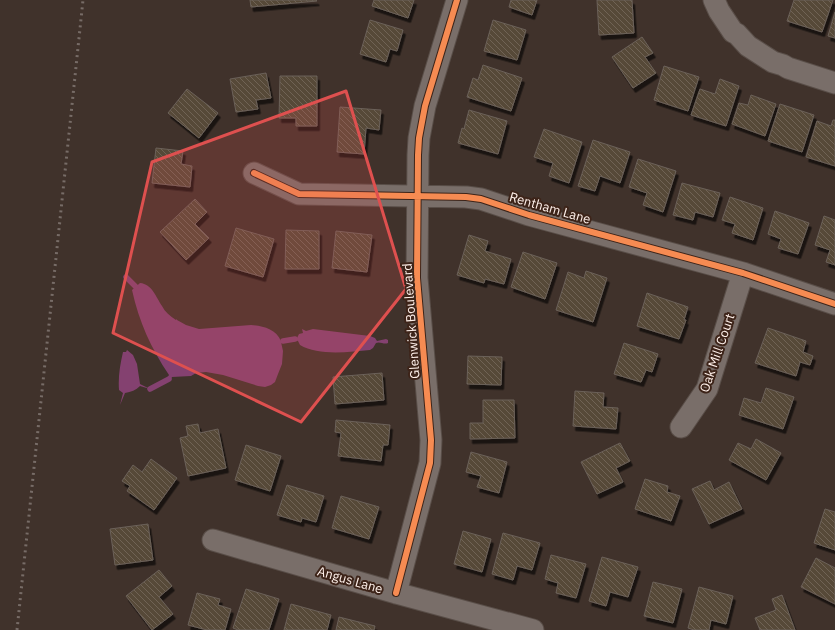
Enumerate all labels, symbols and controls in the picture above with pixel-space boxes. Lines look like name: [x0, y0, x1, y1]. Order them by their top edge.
street label: Rentham Lane: [507, 188, 593, 228]
street label: Glenwick Boulevard: [398, 263, 424, 379]
street label: Oak Mill Court: [696, 311, 738, 395]
street label: Angus Lane: [315, 563, 385, 597]

